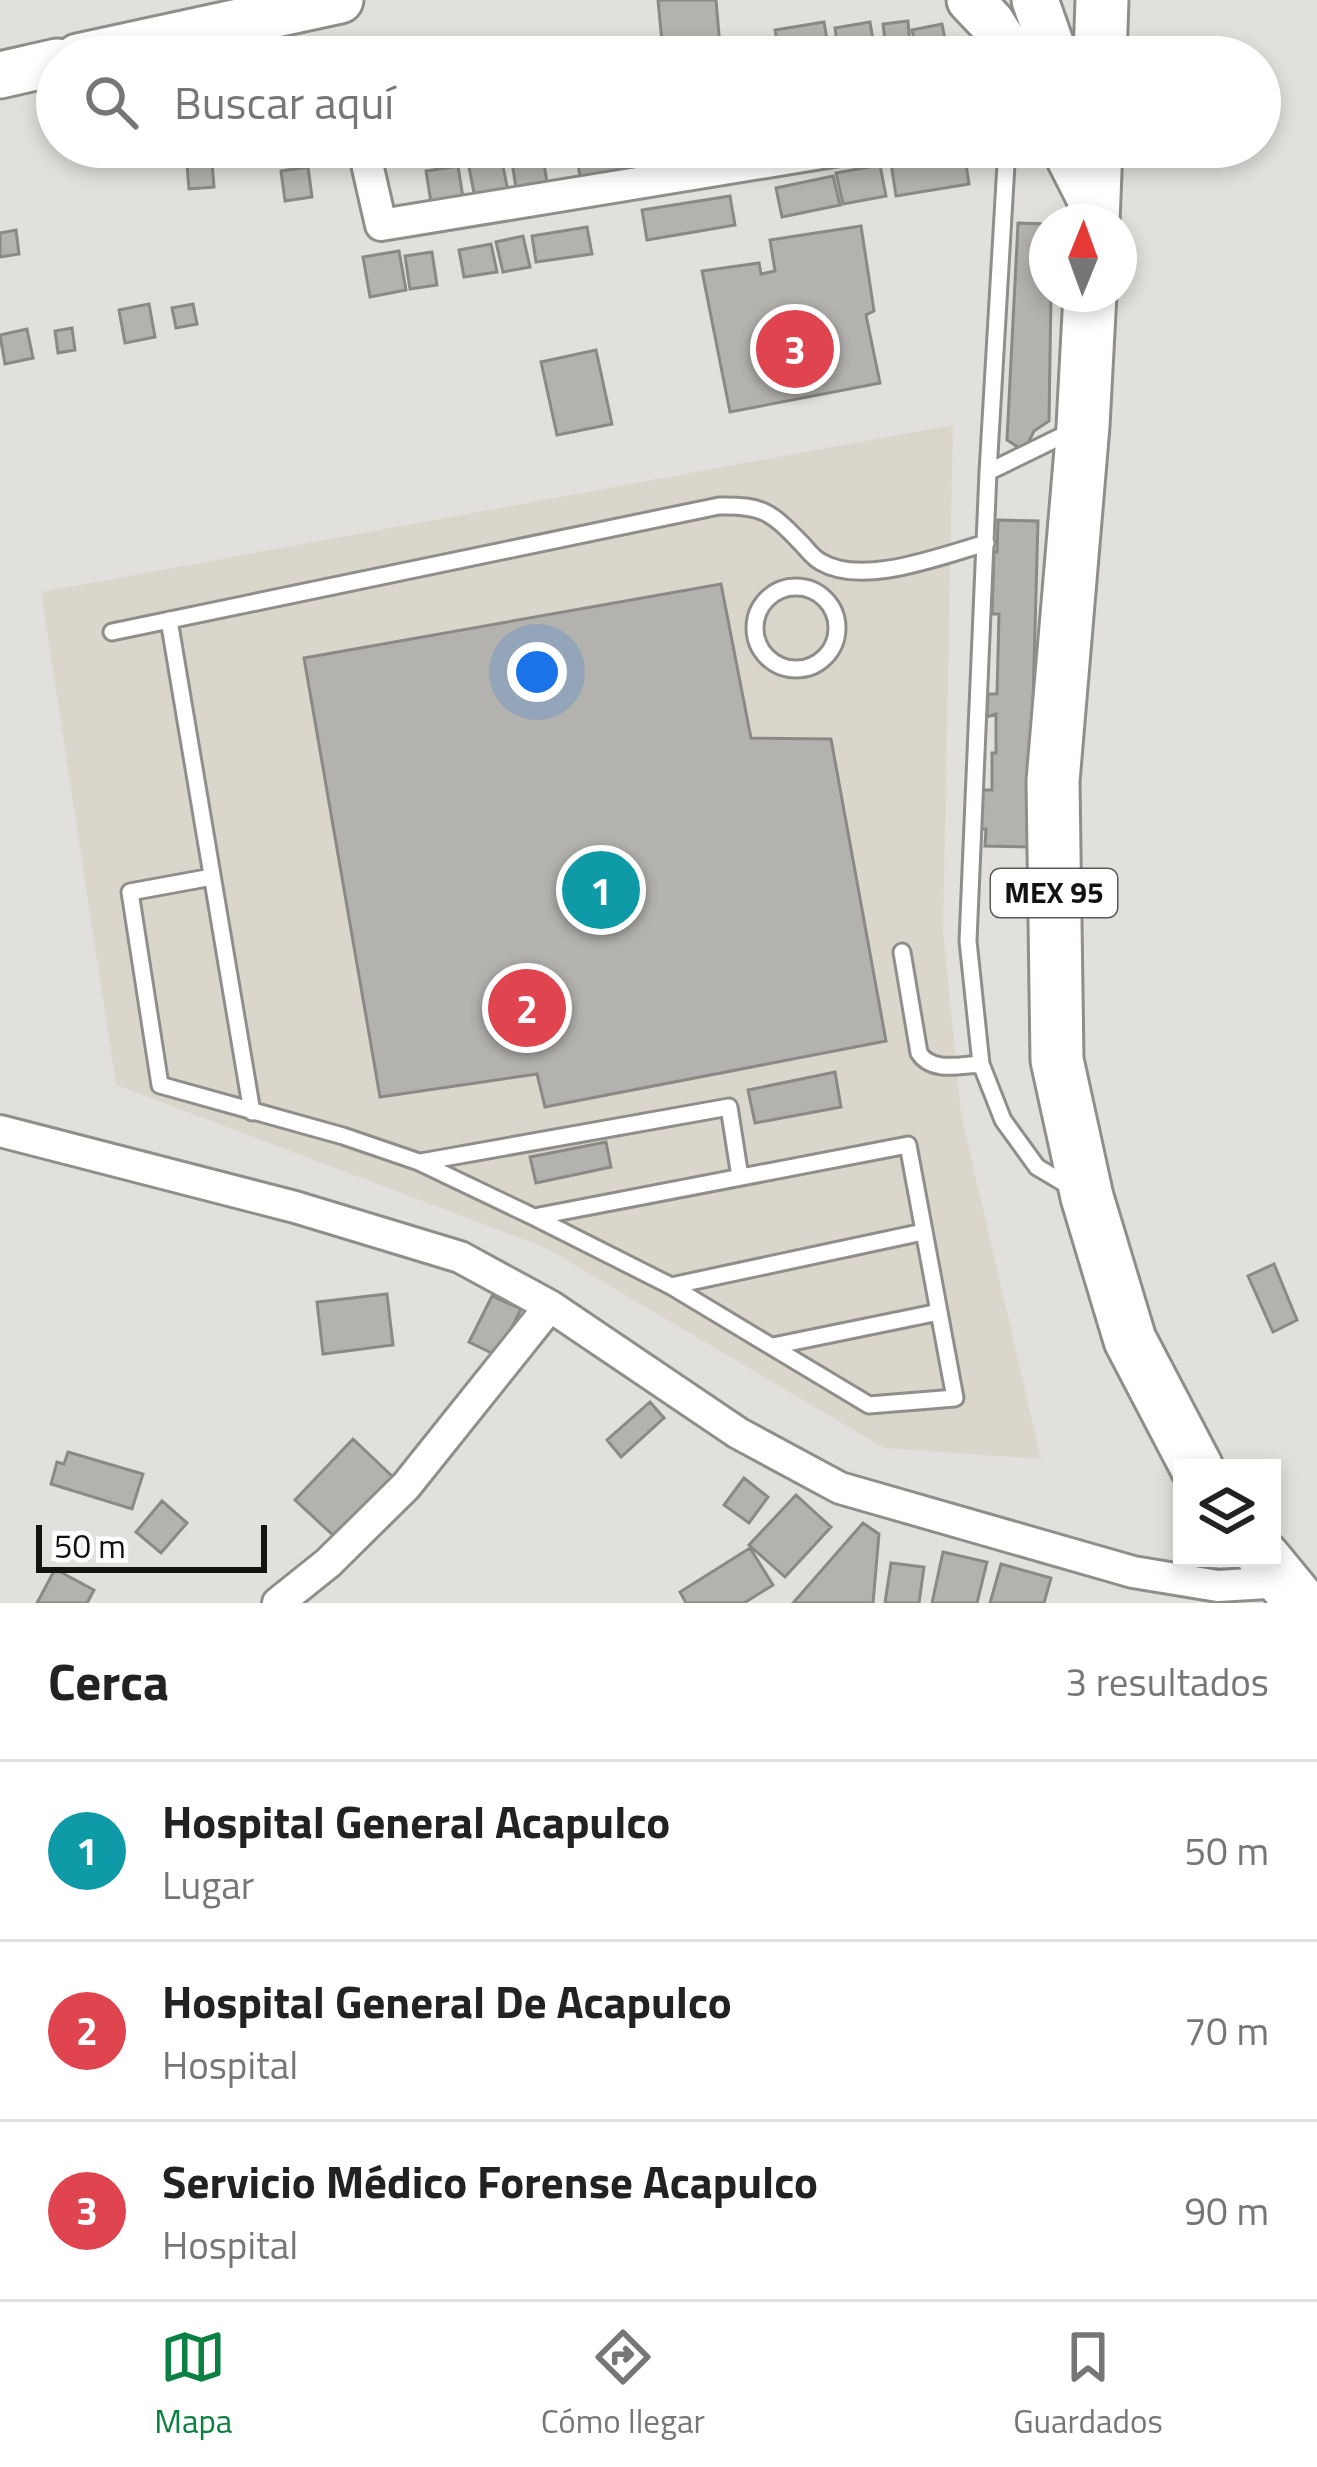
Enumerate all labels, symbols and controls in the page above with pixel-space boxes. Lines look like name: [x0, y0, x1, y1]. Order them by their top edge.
search box: [36, 36, 1281, 168]
text: Buscar aquí: [174, 68, 394, 136]
icon: search: [78, 69, 144, 135]
north arrow: [1029, 204, 1137, 312]
pin: 3: [756, 304, 834, 394]
your location: [507, 642, 567, 702]
pin: 1: [562, 845, 640, 935]
road number: MEX 95: [991, 869, 1117, 917]
pin: 2: [488, 963, 566, 1053]
map controls: [1173, 1459, 1281, 1567]
button: layers: [1173, 1459, 1281, 1567]
scale bar: [36, 1519, 267, 1572]
text: 50 m: [54, 1521, 126, 1571]
text: Cerca: [48, 1642, 169, 1720]
text: 3 resultados: [1065, 1652, 1269, 1711]
text: Hospital General Acapulco: [162, 1787, 670, 1855]
text: 1: [76, 1821, 98, 1880]
text: 50 m: [1184, 1821, 1269, 1880]
text: Lugar: [162, 1855, 254, 1914]
text: Hospital General De Acapulco: [162, 1967, 732, 2035]
text: 2: [76, 2001, 98, 2060]
text: 70 m: [1184, 2001, 1269, 2060]
text: Hospital: [162, 2035, 298, 2094]
text: Servicio Médico Forense Acapulco: [162, 2147, 818, 2215]
text: 3: [76, 2181, 98, 2240]
text: 90 m: [1184, 2181, 1269, 2240]
text: Hospital: [162, 2215, 298, 2274]
tab: Mapa: [154, 2324, 232, 2446]
tab: Cómo llegar: [541, 2324, 705, 2446]
tab: Guardados: [1013, 2324, 1163, 2446]

